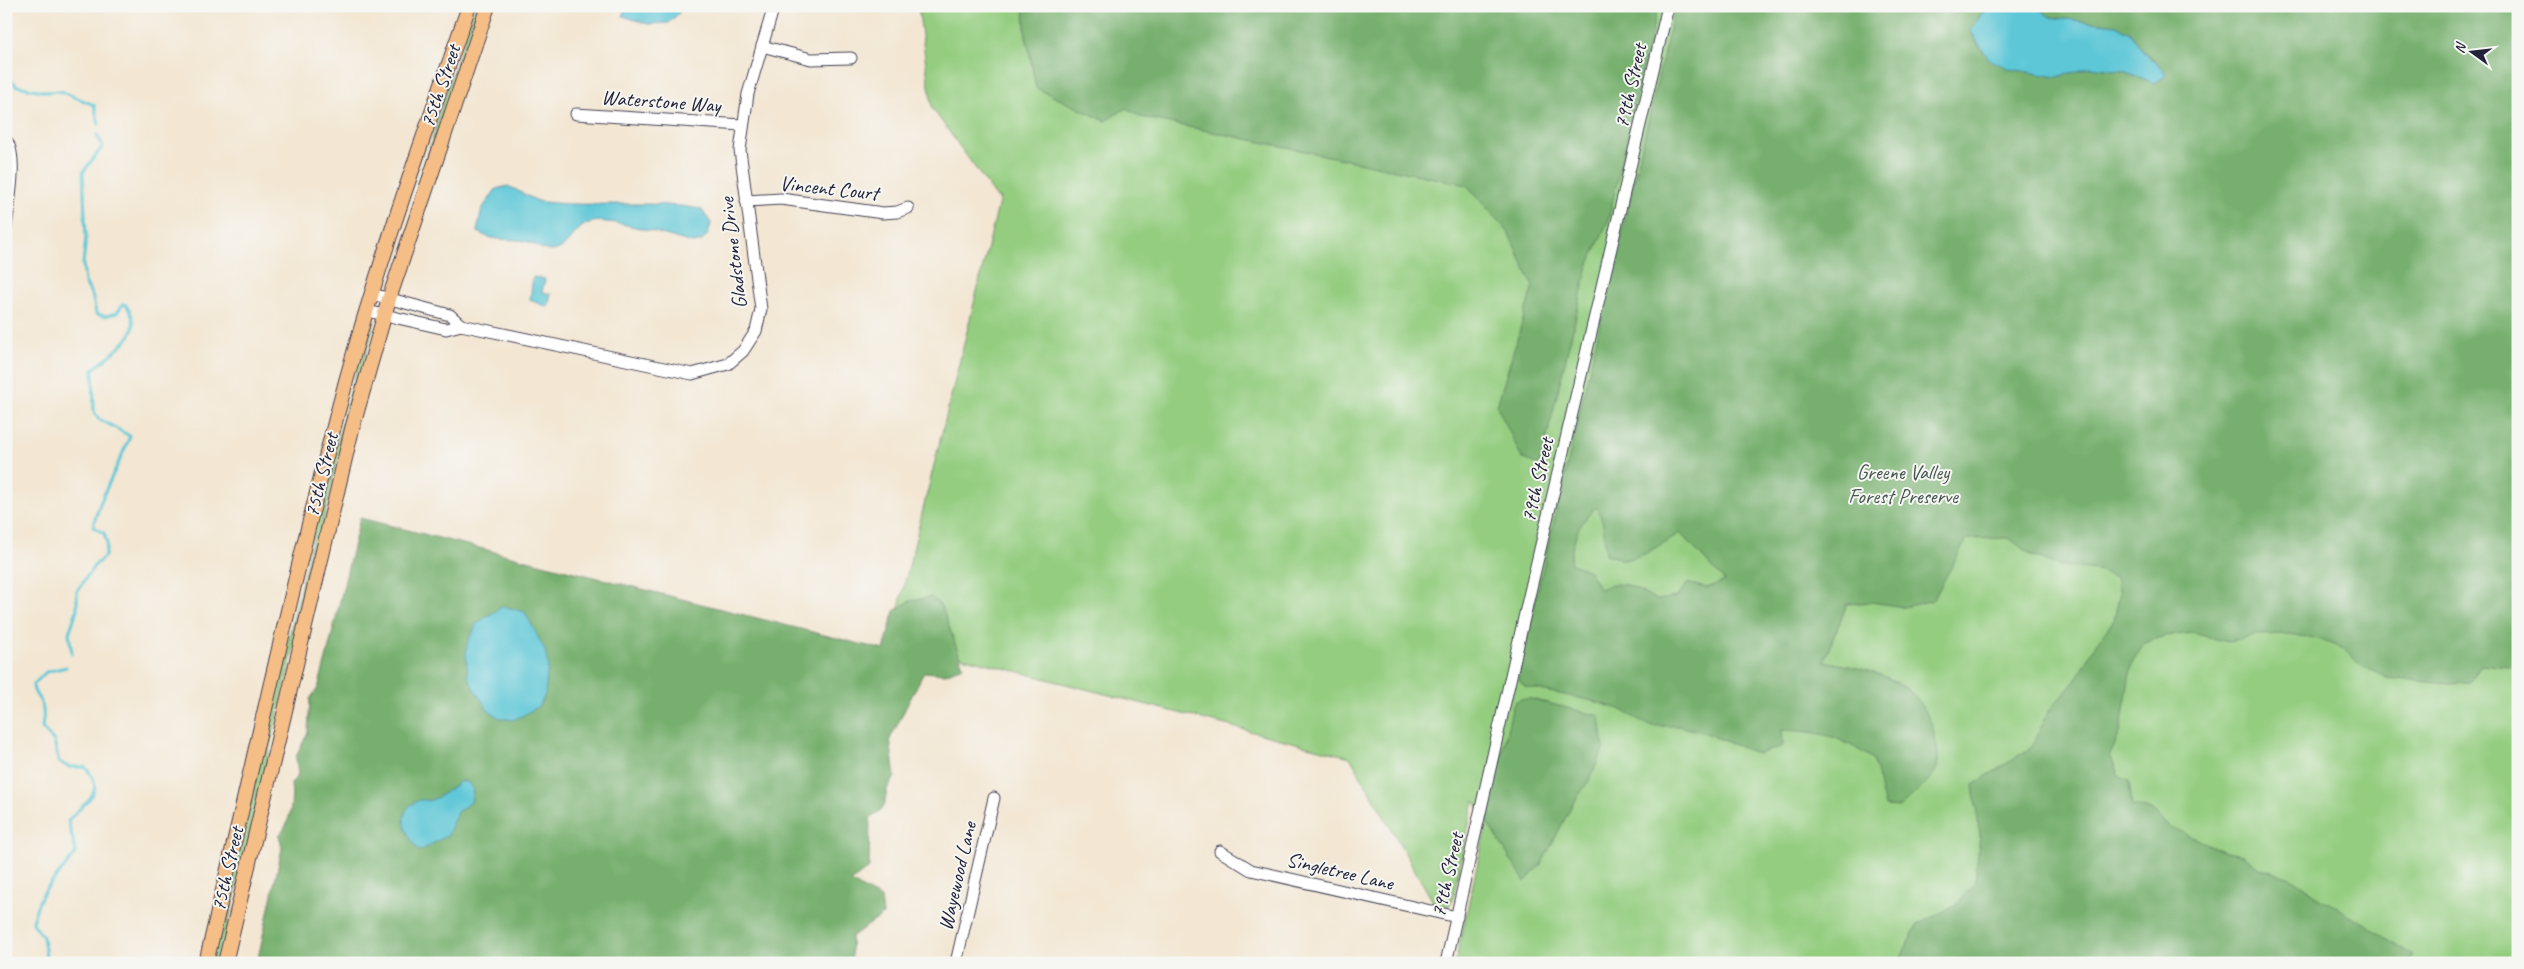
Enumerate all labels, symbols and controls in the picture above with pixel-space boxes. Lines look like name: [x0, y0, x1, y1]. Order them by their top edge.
north arrow: [2446, 28, 2496, 78]
street label: 75th Street: [414, 39, 467, 131]
street label: 79th Street: [1608, 39, 1653, 131]
text: N: [2451, 40, 2470, 55]
street label: Waterstone Way: [601, 84, 723, 118]
street label: Vincent Court: [778, 170, 883, 206]
street label: Gladstone Drive: [713, 195, 753, 310]
street label: 75th Street: [298, 428, 344, 520]
street label: 79th Street: [1515, 433, 1560, 525]
park label: Greene Valley Forest Preserve: [1848, 459, 1959, 509]
street label: Wayewood Lane: [932, 818, 982, 933]
street label: 75th Street: [205, 822, 250, 914]
street label: 79th Street: [1425, 828, 1470, 920]
street label: Singletree Lane: [1284, 846, 1397, 896]

